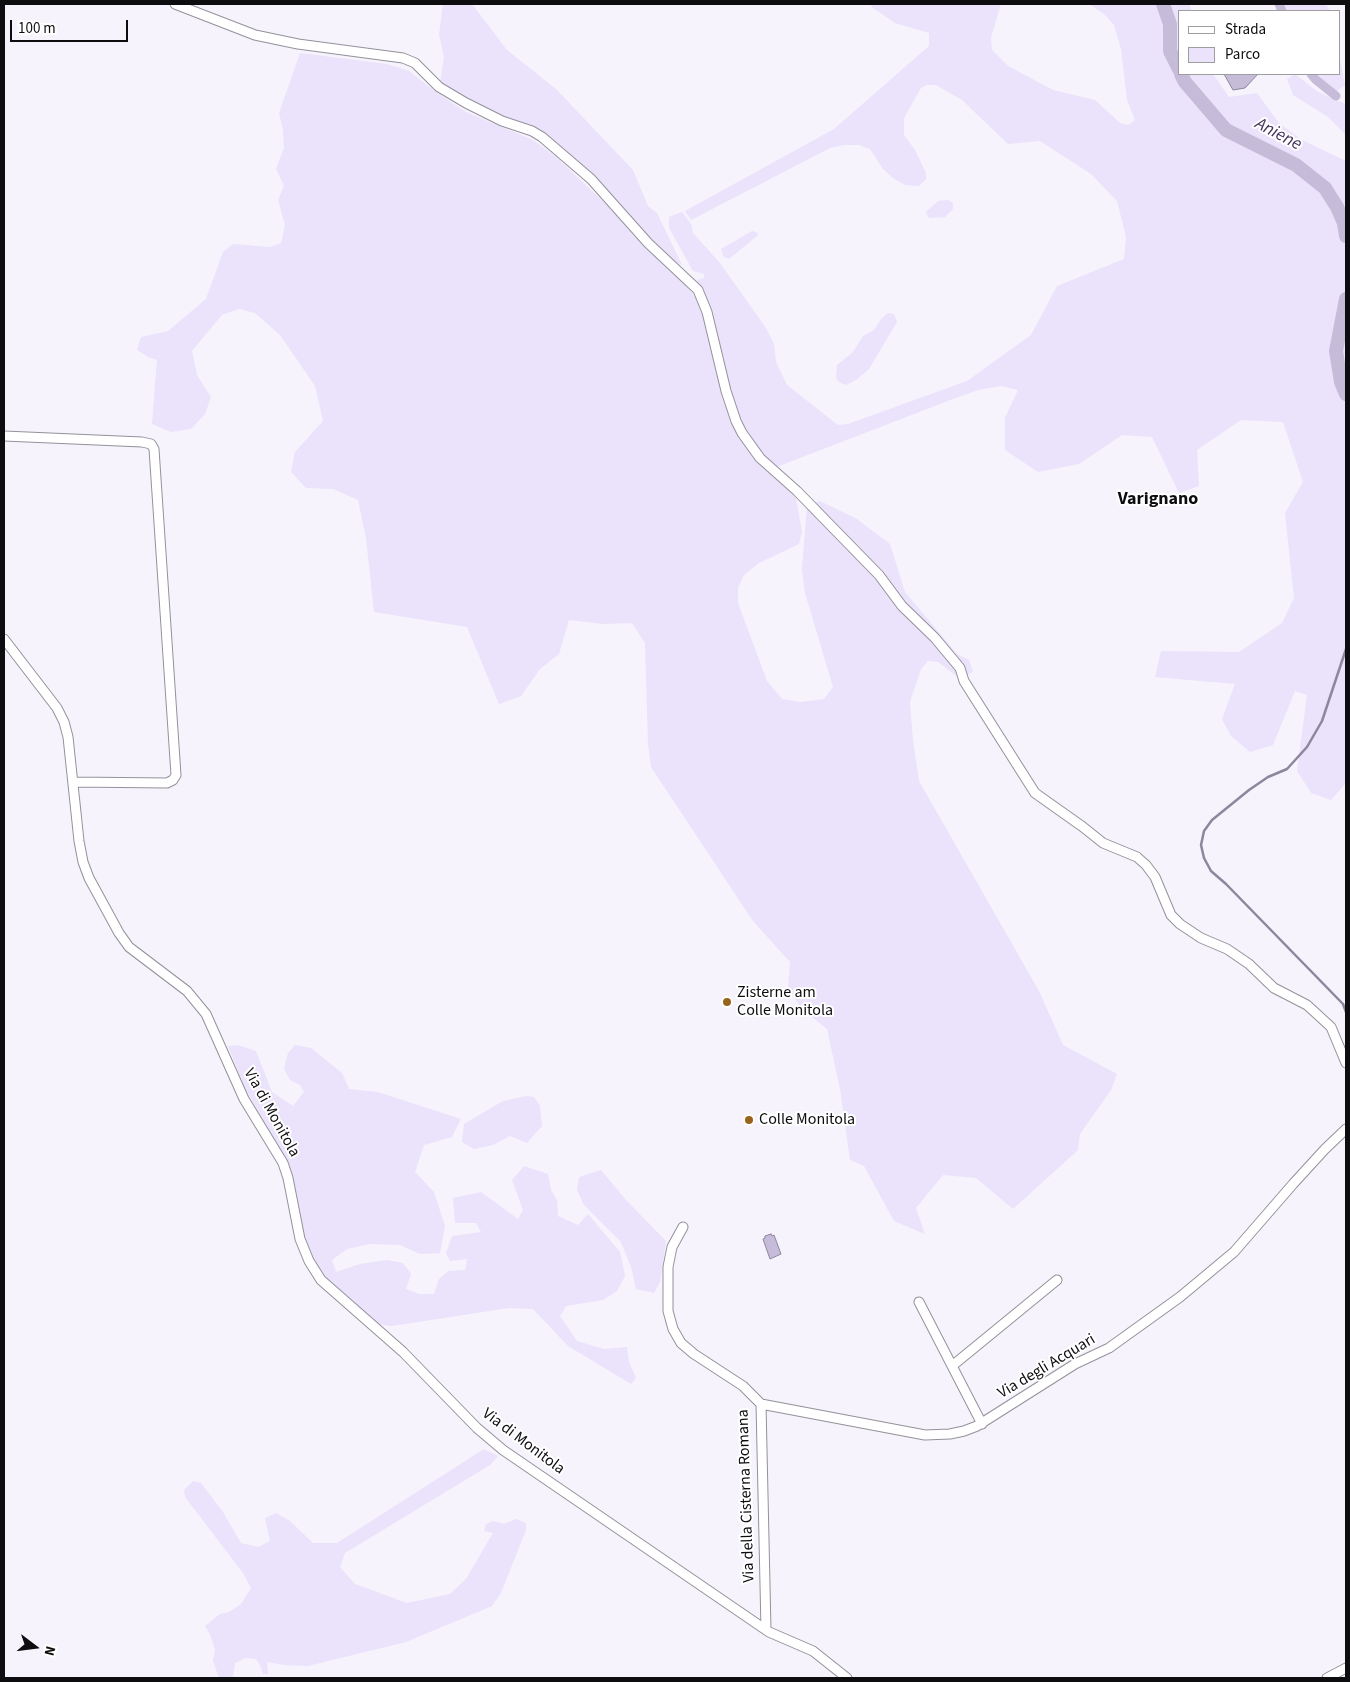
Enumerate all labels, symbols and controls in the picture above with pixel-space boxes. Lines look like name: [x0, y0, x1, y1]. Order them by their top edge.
scale bar: [12, 10, 130, 42]
legend: [1178, 10, 1340, 75]
text: 100 m: [18, 18, 56, 39]
text: Strada: [1225, 19, 1266, 40]
text: Parco: [1225, 44, 1260, 65]
water label: Aniene: [1251, 114, 1305, 156]
district label: Varignano: [1118, 489, 1198, 511]
place label: Zisterne am Colle Monitola: [737, 983, 833, 1021]
marker: Zisterne am Colle Monitola: [721, 996, 733, 1008]
street label: Via di Monitola: [239, 1065, 303, 1161]
place label: Colle Monitola: [759, 1110, 855, 1130]
marker: Colle Monitola: [743, 1114, 755, 1126]
street label: Via degli Acquari: [995, 1330, 1099, 1404]
street label: Via di Monitola: [478, 1405, 568, 1479]
street label: Via della Cisterna Romana: [734, 1409, 760, 1583]
north arrow: [10, 1622, 60, 1672]
text: N: [39, 1644, 60, 1658]

